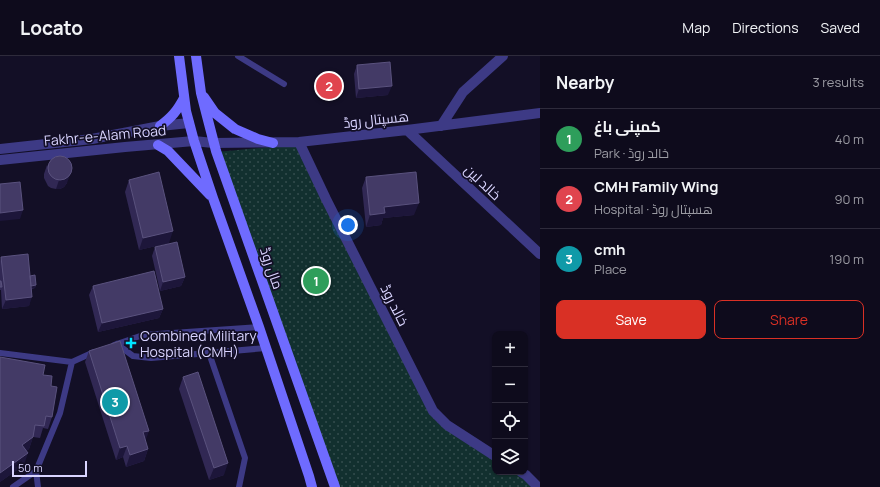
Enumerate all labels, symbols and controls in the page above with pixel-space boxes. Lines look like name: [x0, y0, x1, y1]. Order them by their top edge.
text: Locato: [20, 15, 83, 41]
text: Map: [682, 18, 710, 37]
text: Directions: [732, 18, 799, 37]
text: Saved: [821, 18, 860, 37]
pin: 2: [316, 71, 342, 101]
text: Nearby: [556, 71, 614, 94]
text: 3 results: [812, 73, 864, 91]
street label: ھسپتال روڈ: [342, 106, 410, 133]
text: کمپنی باغ: [594, 116, 661, 137]
street label: Fakhr-e-Alam Road: [43, 120, 167, 150]
text: 1: [566, 130, 572, 148]
text: 40 m: [835, 130, 864, 148]
text: Park · خالد روڈ: [594, 144, 669, 162]
street label: خالد لین: [461, 160, 505, 204]
text: CMH Family Wing: [594, 176, 718, 197]
text: 2: [565, 190, 573, 208]
text: 90 m: [834, 190, 864, 208]
text: Hospital · ھسپتال روڈ: [594, 200, 713, 218]
your location: [338, 215, 358, 235]
text: cmh: [594, 239, 626, 260]
street label: مال روڈ: [256, 244, 288, 292]
text: 3: [565, 250, 573, 268]
text: 190 m: [829, 250, 864, 268]
text: Place: [594, 260, 627, 278]
pin: 1: [303, 266, 329, 296]
street label: خالد روڈ: [377, 281, 413, 329]
button: Save: [556, 300, 706, 339]
button: Share: [714, 300, 864, 339]
place label: Combined Military Hospital (CMH): [140, 326, 257, 361]
map controls: [492, 331, 528, 475]
button: +: [492, 331, 528, 367]
marker: Combined Military Hospital (CMH): [125, 337, 137, 349]
button: −: [492, 367, 528, 403]
pin: 3: [102, 387, 128, 417]
button: locate: [492, 403, 528, 439]
button: layers: [492, 439, 528, 475]
scale bar: [12, 459, 87, 478]
text: 50 m: [18, 460, 43, 475]

